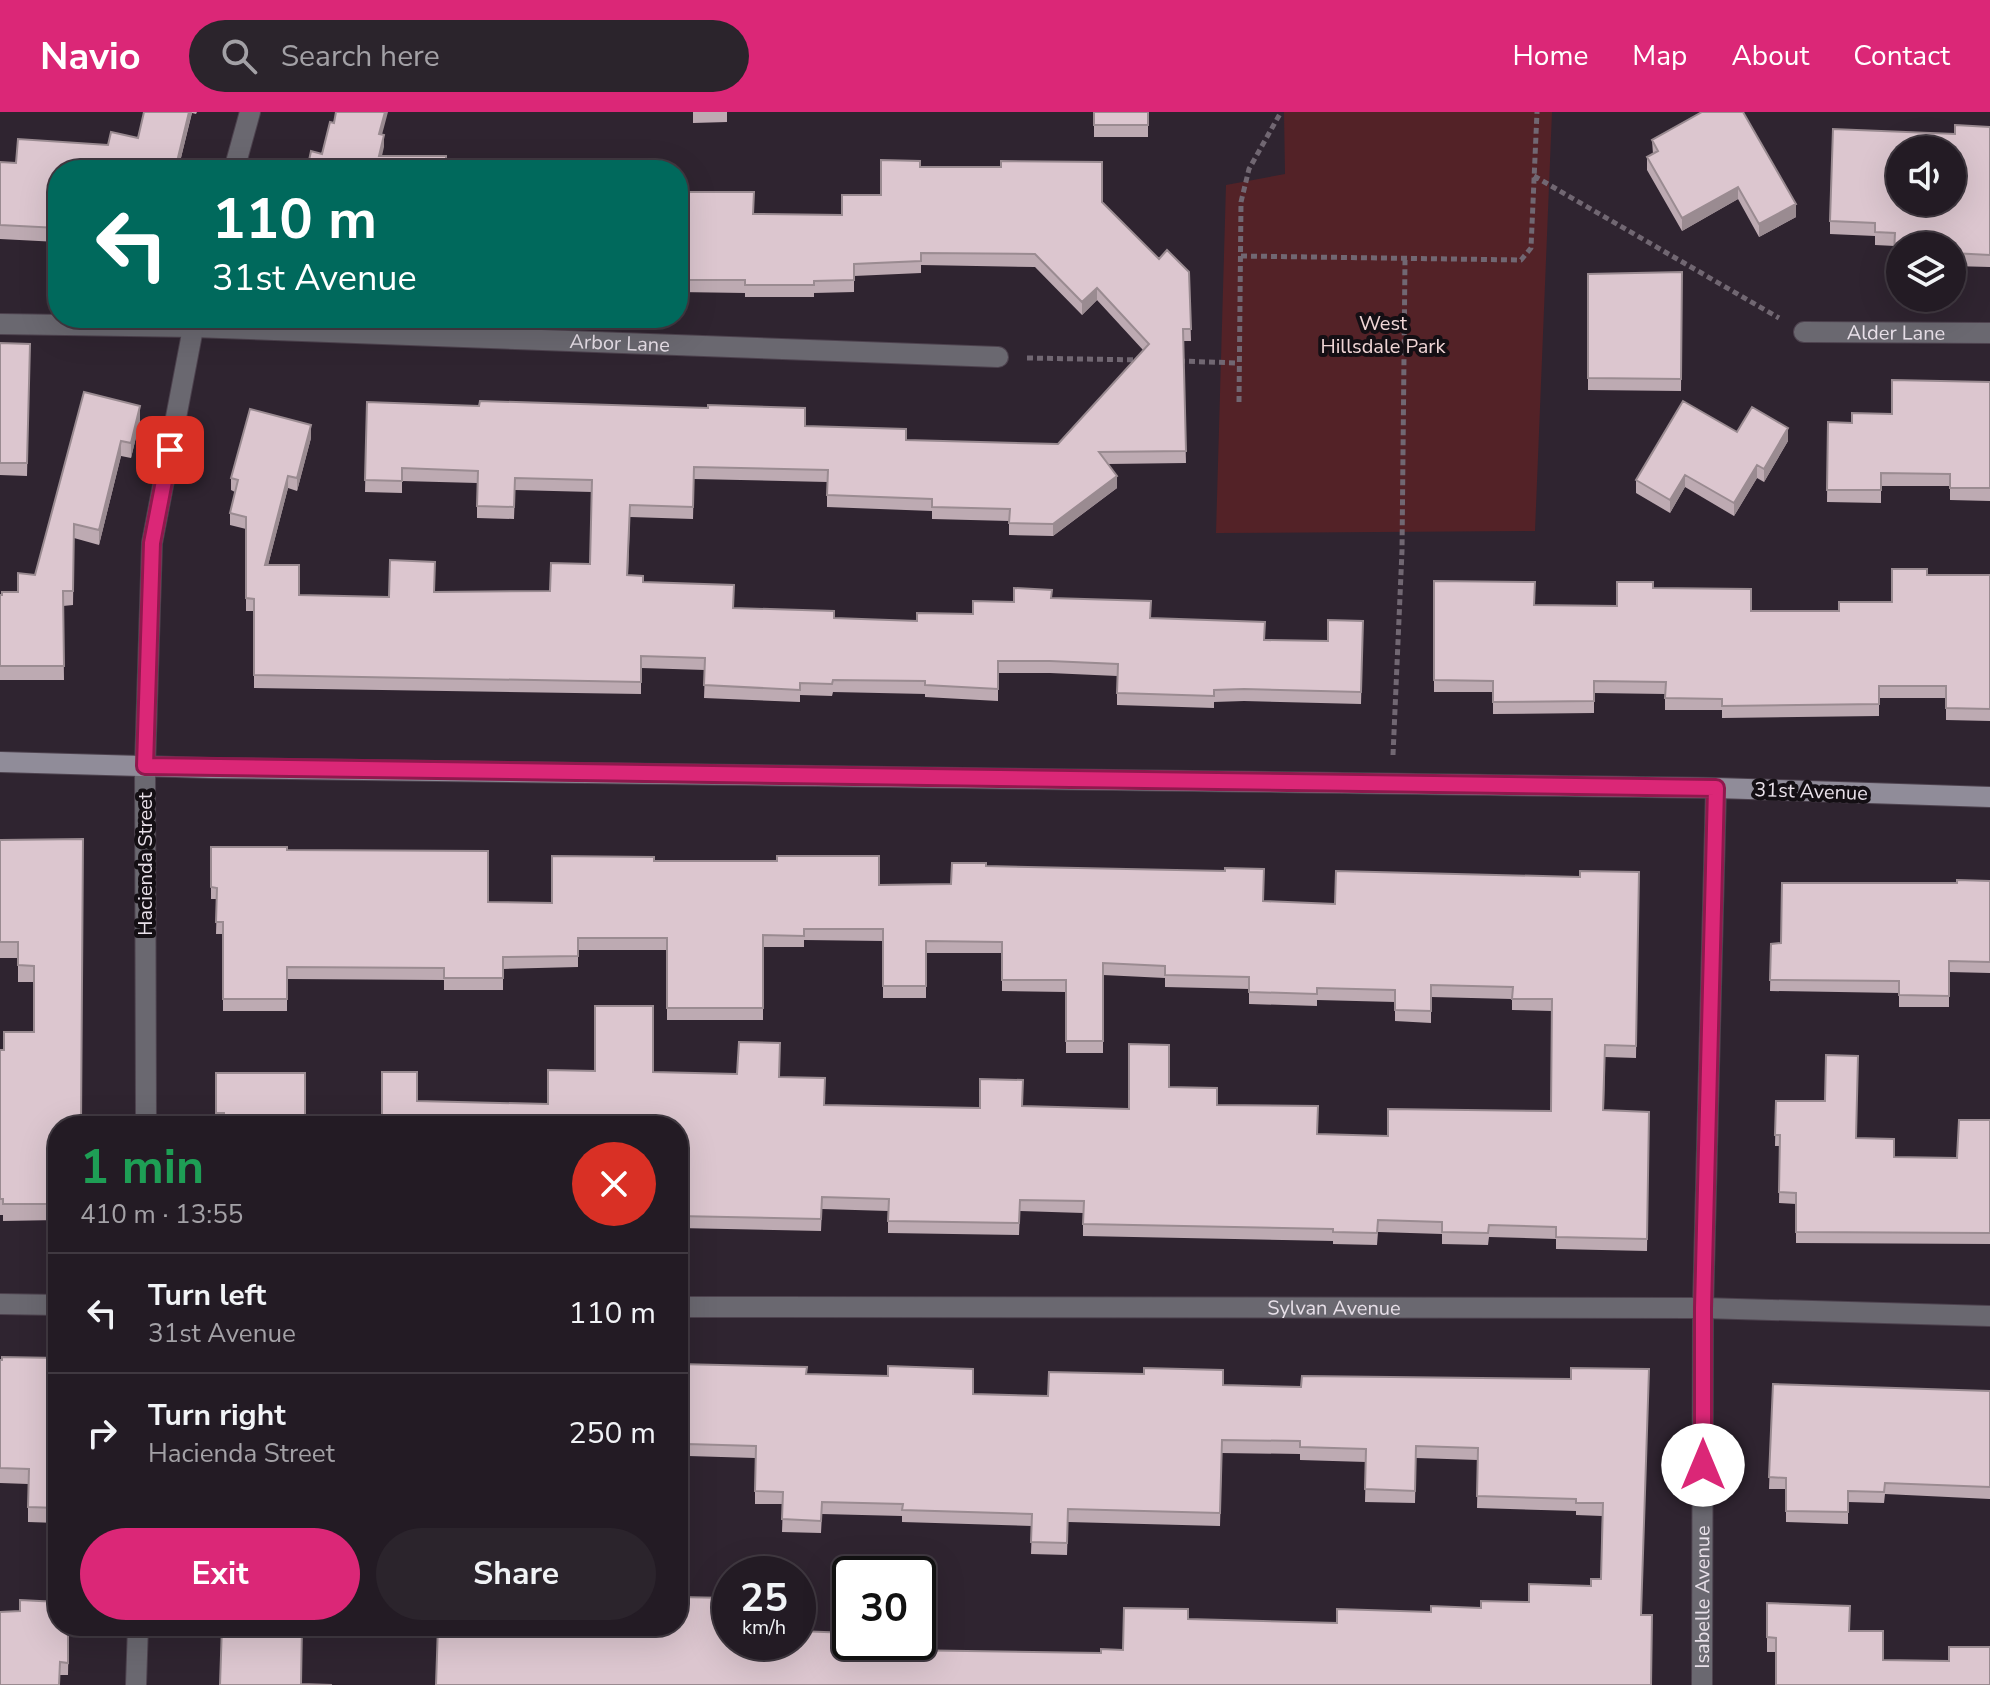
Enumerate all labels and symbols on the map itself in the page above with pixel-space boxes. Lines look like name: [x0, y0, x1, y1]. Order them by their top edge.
park label: West Hillsdale Park: [1320, 310, 1447, 360]
street label: Alder Lane: [1847, 319, 1945, 347]
street label: Arbor Lane: [569, 328, 670, 359]
pin: [136, 416, 204, 484]
street label: 31st Avenue: [1754, 776, 1868, 807]
street label: Hacienda Street: [132, 791, 159, 936]
street label: Sylvan Avenue: [1267, 1295, 1401, 1322]
position arrow: [1661, 1423, 1745, 1507]
street label: Isabelle Avenue: [1689, 1525, 1716, 1669]
speed limit sign: 30: [832, 1556, 936, 1660]

